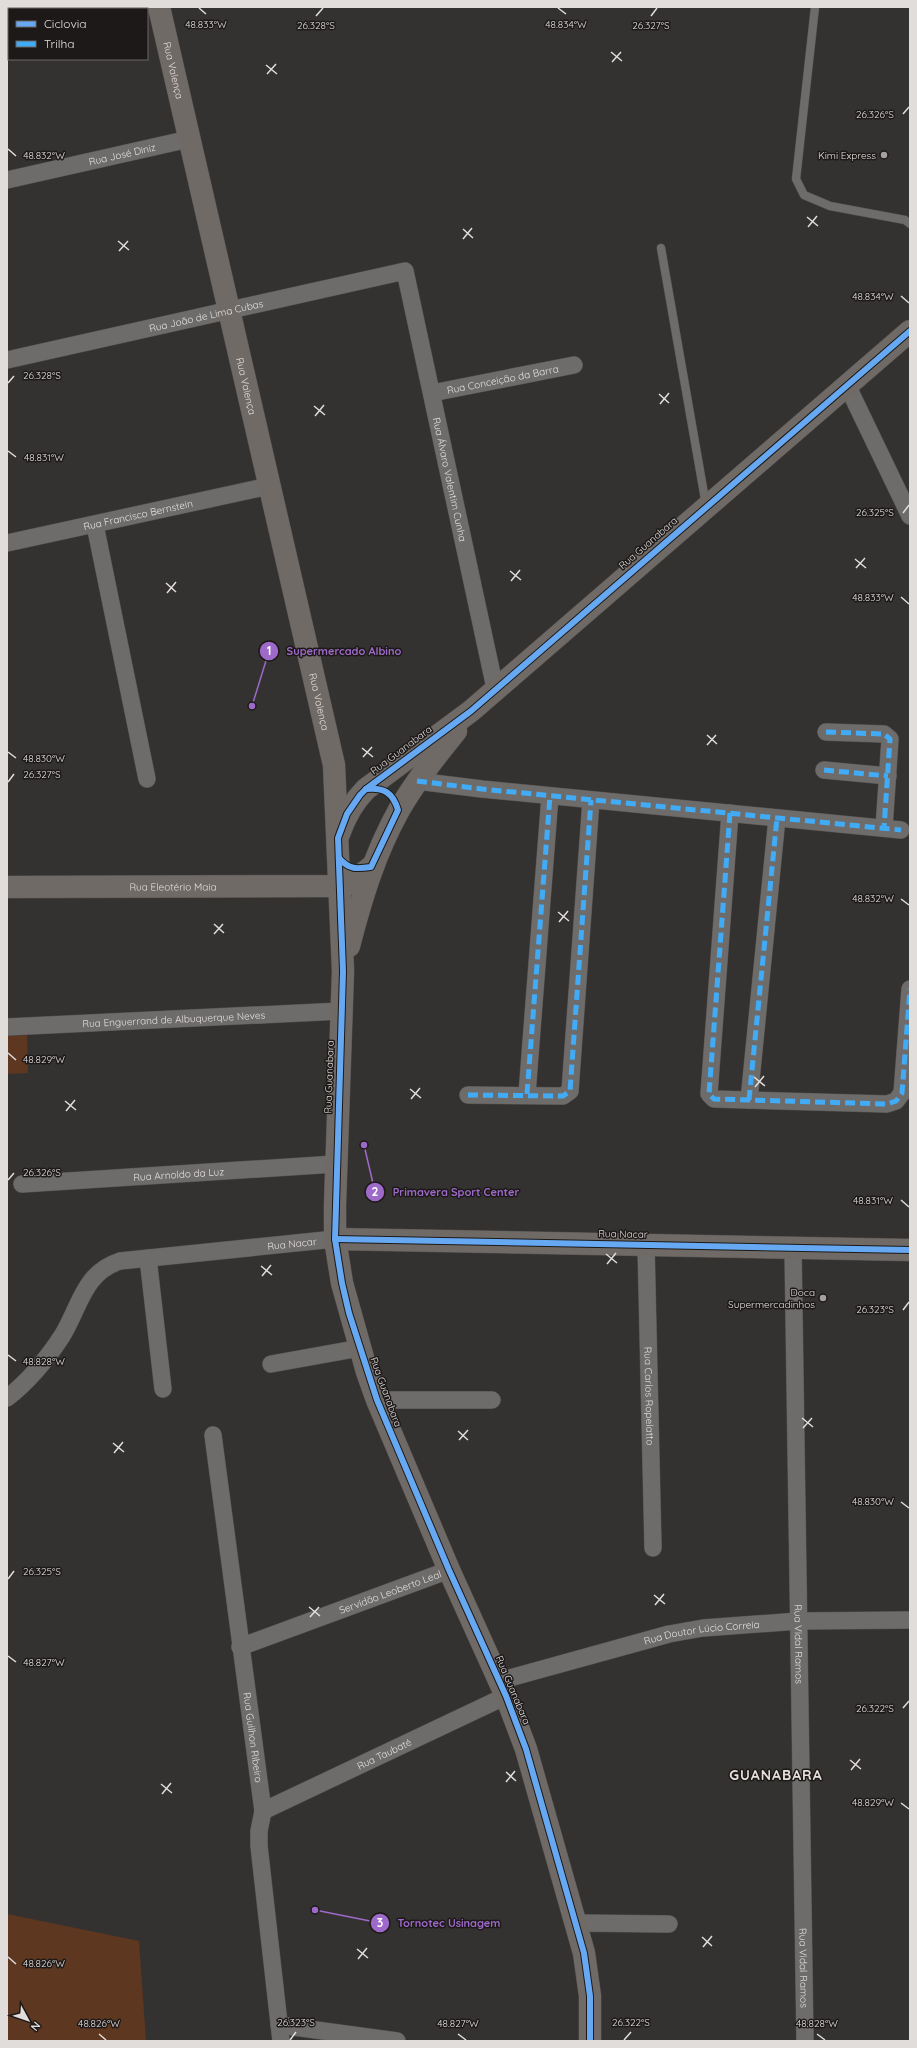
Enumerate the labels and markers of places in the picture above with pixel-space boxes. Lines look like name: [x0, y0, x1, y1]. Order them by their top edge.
place label: Kimi Express: [818, 149, 876, 162]
marker: Kimi Express: [879, 150, 889, 160]
callout: Supermercado Albino: [259, 639, 410, 662]
callout: Primavera Sport Center: [365, 1180, 527, 1203]
place label: Doca Supermercadinhos: [728, 1286, 815, 1311]
marker: Doca Supermercadinhos: [818, 1293, 828, 1303]
callout: Tornotec Usinagem: [370, 1912, 509, 1935]

